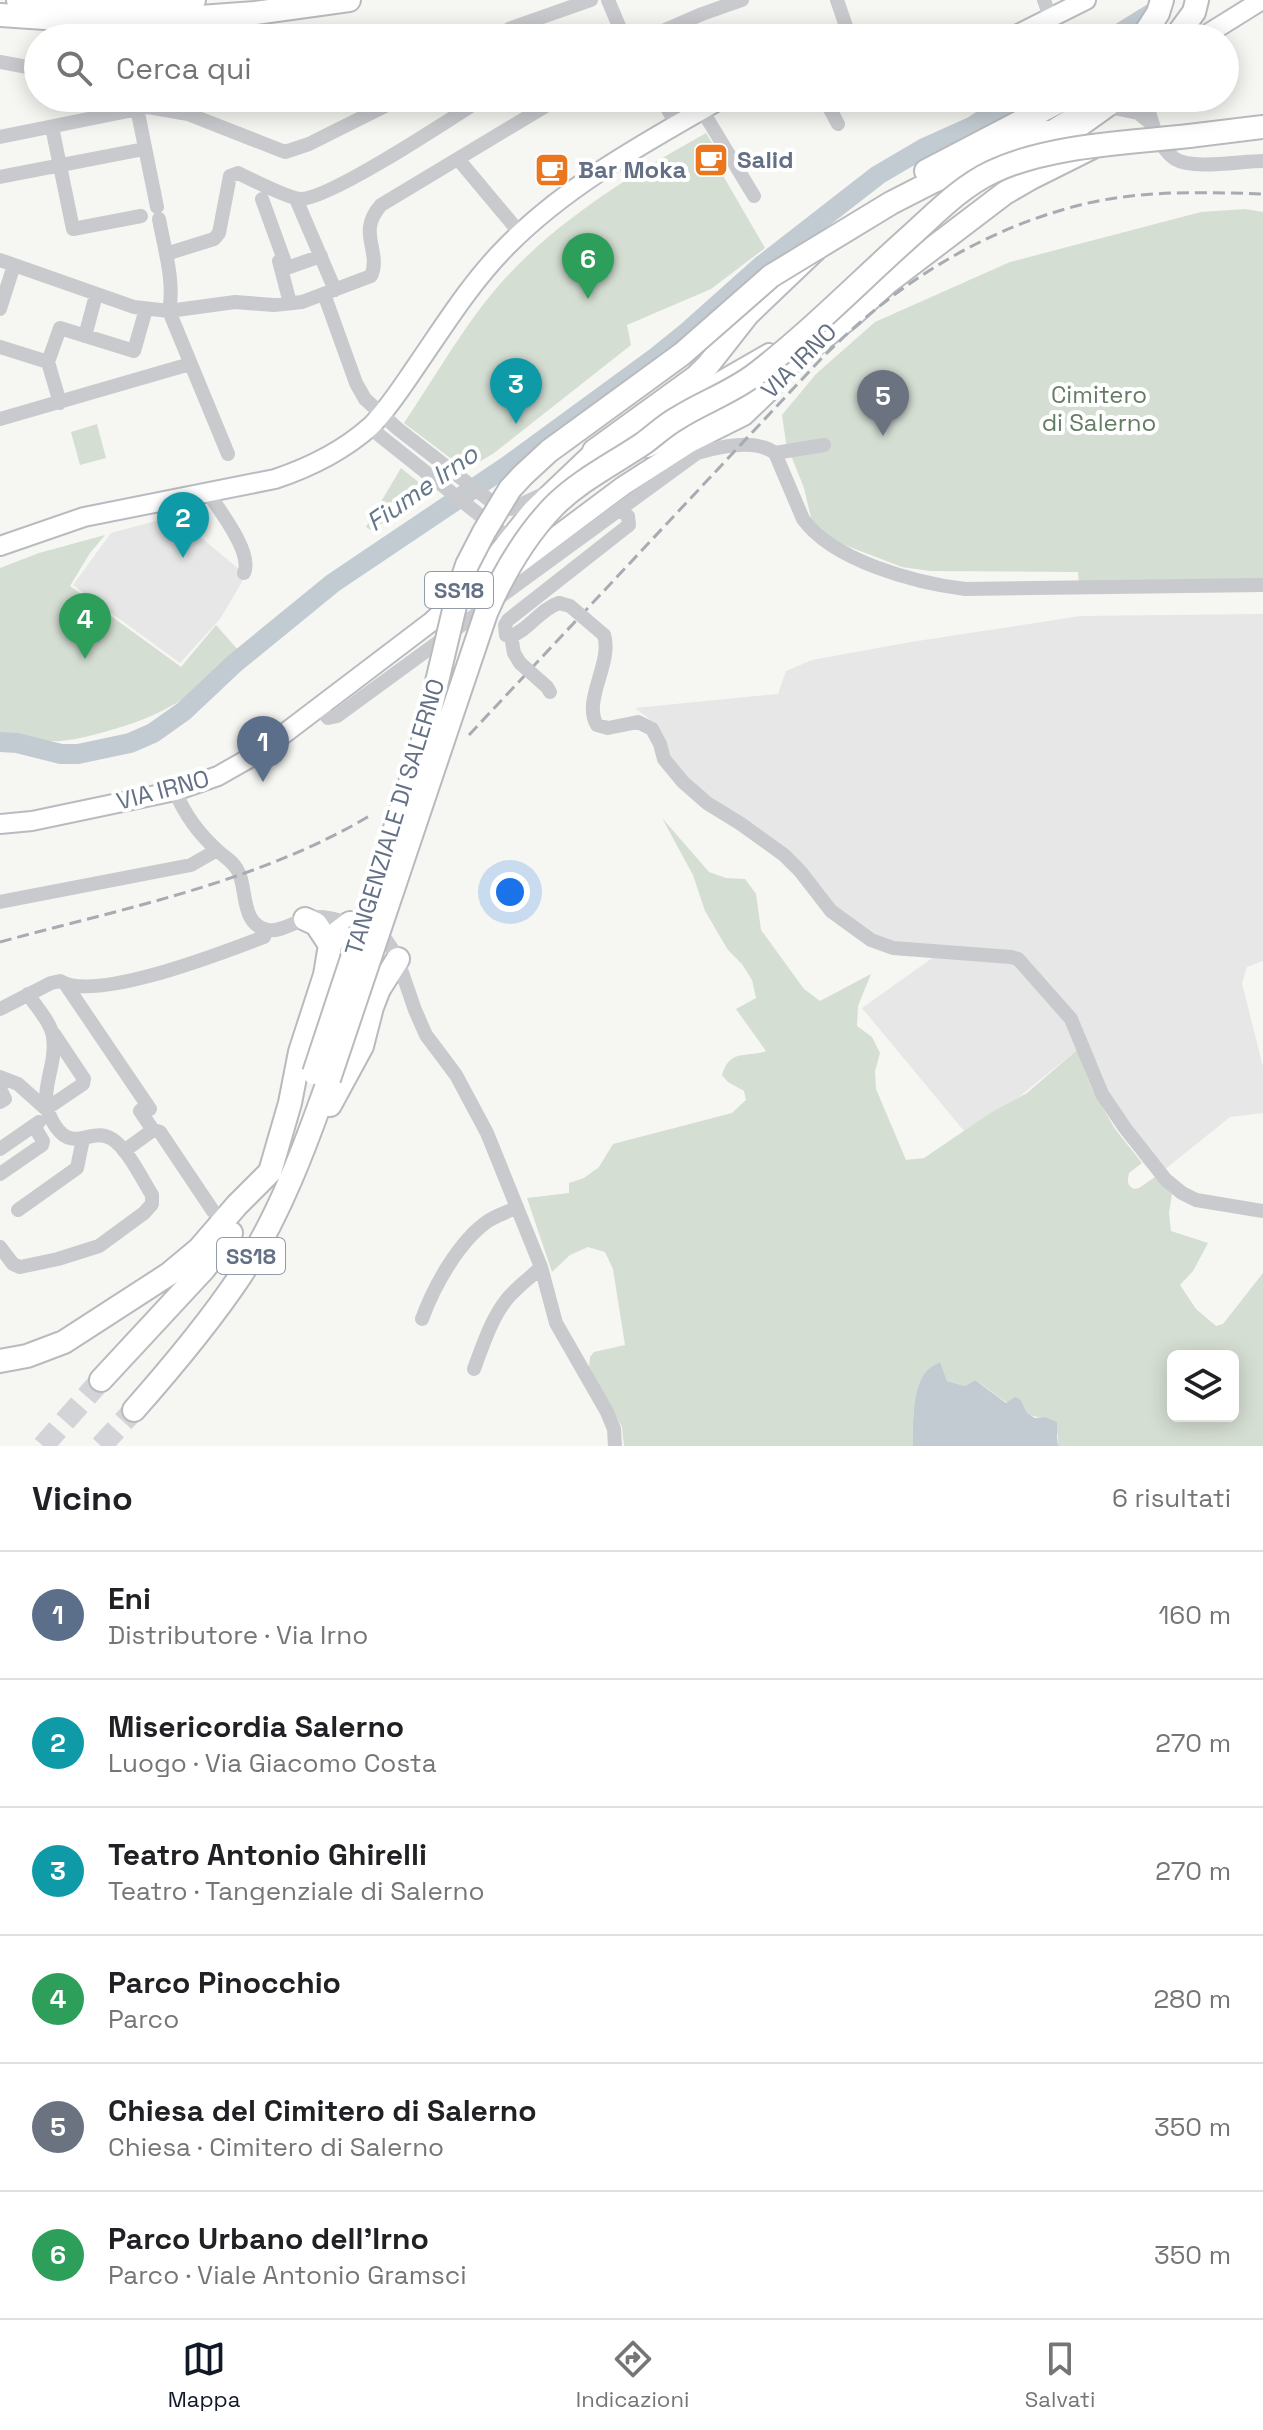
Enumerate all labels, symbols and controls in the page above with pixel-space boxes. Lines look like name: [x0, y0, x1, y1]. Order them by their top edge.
search box: [24, 24, 1239, 112]
icon: search: [52, 46, 96, 90]
text: Cerca qui: [116, 49, 252, 88]
cafe icon: Salid: [692, 141, 730, 179]
place label: Salid: [737, 144, 794, 175]
cafe icon: Bar Moka: [533, 151, 571, 189]
place label: Bar Moka: [578, 154, 687, 185]
pin: 6: [562, 233, 614, 299]
street label: VIA IRNO: [754, 316, 843, 405]
pin: 3: [490, 358, 542, 424]
pin: 5: [857, 370, 909, 436]
park label: Cimitero di Salerno: [1042, 379, 1156, 438]
water label: Fiume Irno: [359, 437, 485, 539]
pin: 2: [157, 492, 209, 558]
road number: SS18: [425, 572, 493, 608]
pin: 4: [59, 593, 111, 659]
street label: TANGENZIALE DI SALERNO: [338, 675, 451, 959]
pin: 1: [237, 716, 289, 782]
street label: VIA IRNO: [113, 762, 213, 817]
your location: [490, 872, 530, 912]
road number: SS18: [217, 1238, 285, 1274]
map controls: [1167, 1350, 1239, 1422]
button: layers: [1167, 1350, 1239, 1422]
text: Vicino: [32, 1477, 133, 1520]
text: 6 risultati: [1112, 1481, 1231, 1515]
text: Eni: [108, 1579, 151, 1618]
text: 1: [52, 1598, 64, 1632]
text: 160 m: [1159, 1598, 1231, 1632]
text: Distributore · Via Irno: [108, 1618, 368, 1652]
text: Misericordia Salerno: [108, 1707, 404, 1746]
text: 2: [50, 1726, 66, 1760]
text: 270 m: [1155, 1726, 1231, 1760]
text: Luogo · Via Giacomo Costa: [108, 1746, 437, 1780]
text: Teatro Antonio Ghirelli: [108, 1835, 427, 1874]
text: 3: [50, 1854, 66, 1888]
text: 270 m: [1155, 1854, 1231, 1888]
text: Teatro · Tangenziale di Salerno: [108, 1874, 485, 1908]
text: Parco Pinocchio: [108, 1963, 341, 2002]
text: 4: [50, 1982, 66, 2016]
text: 280 m: [1153, 1982, 1231, 2016]
text: Parco: [108, 2002, 179, 2036]
text: Chiesa del Cimitero di Salerno: [108, 2091, 537, 2130]
text: 5: [50, 2110, 66, 2144]
text: 350 m: [1154, 2110, 1231, 2144]
text: Chiesa · Cimitero di Salerno: [108, 2130, 444, 2164]
text: Parco Urbano dell'Irno: [108, 2219, 429, 2258]
text: 6: [50, 2238, 66, 2272]
text: 350 m: [1154, 2238, 1231, 2272]
text: Parco · Viale Antonio Gramsci: [108, 2258, 467, 2292]
tab: Mappa: [168, 2337, 240, 2413]
tab: Indicazioni: [576, 2337, 689, 2413]
tab: Salvati: [1025, 2337, 1095, 2413]

